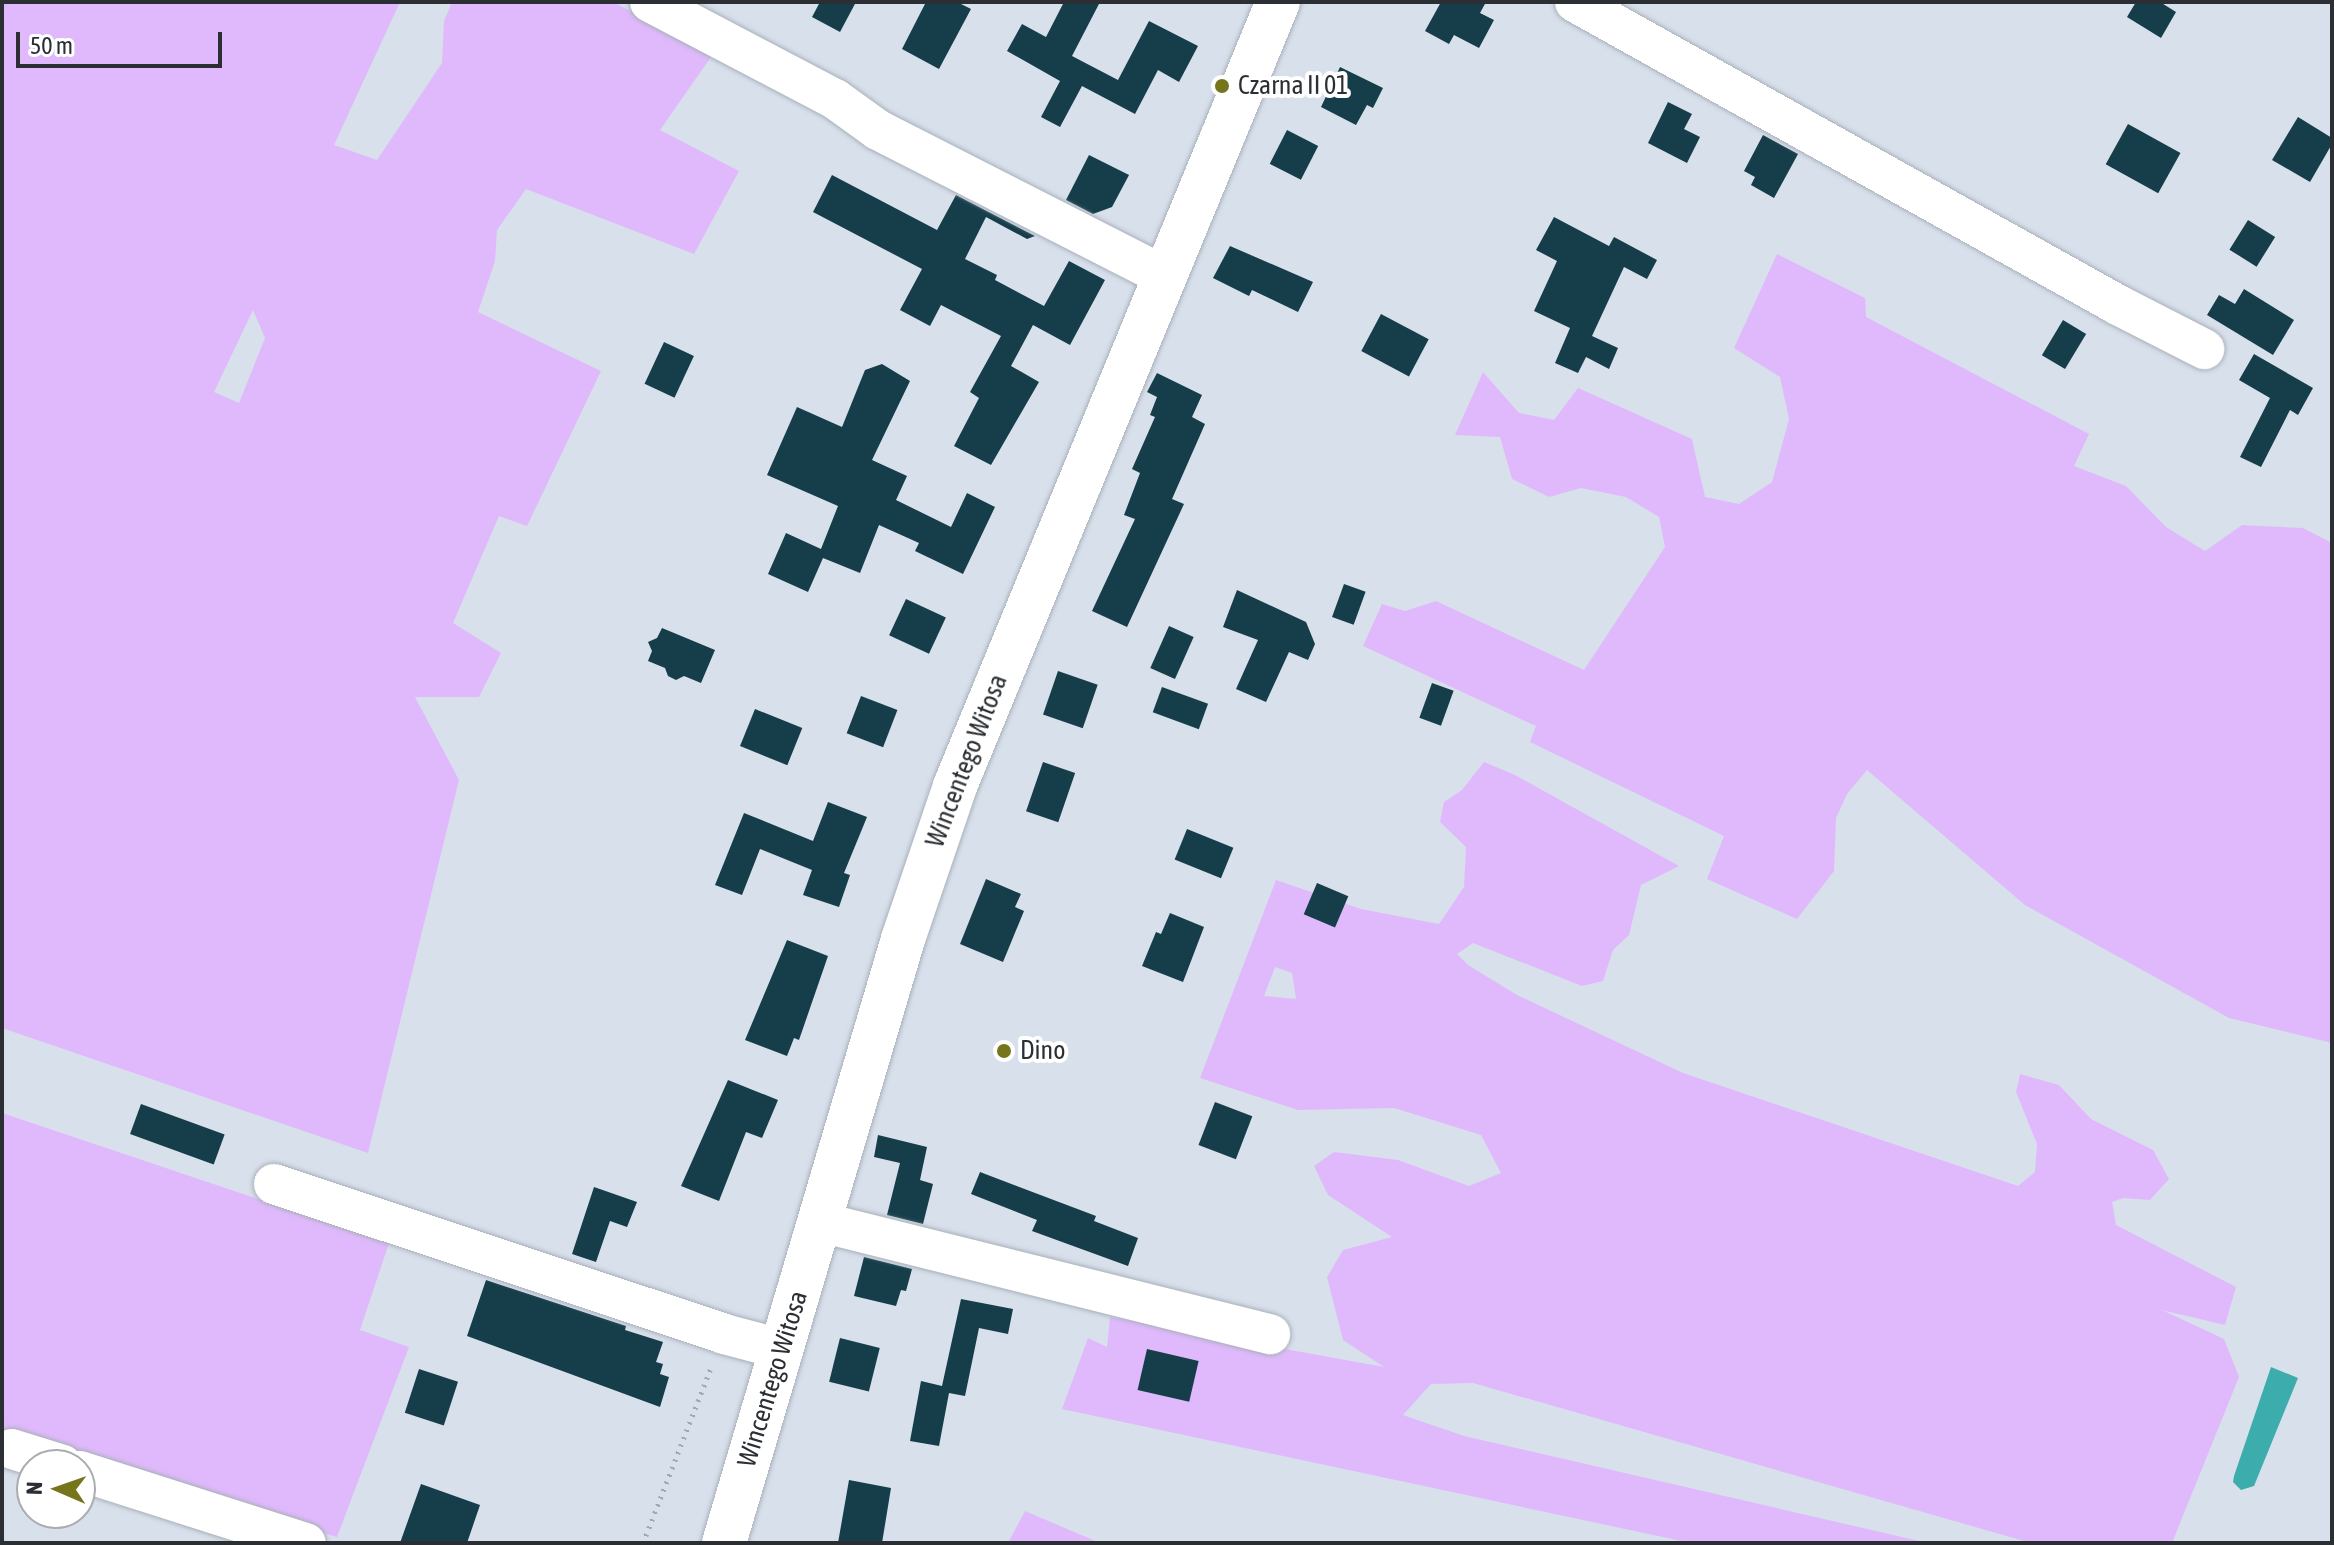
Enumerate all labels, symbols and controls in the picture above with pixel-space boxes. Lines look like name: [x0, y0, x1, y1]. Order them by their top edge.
scale bar: [20, 16, 226, 66]
text: 50 m: [30, 32, 73, 59]
place label: Czarna II 01: [1238, 70, 1348, 102]
marker: Czarna II 01: [1213, 77, 1231, 95]
street label: Wincentego Witosa: [920, 670, 1014, 852]
place label: Dino: [1020, 1035, 1065, 1067]
marker: Dino: [995, 1042, 1013, 1060]
street label: Wincentego Witosa: [731, 1287, 815, 1471]
north arrow: [16, 1449, 96, 1529]
text: N: [21, 1481, 47, 1495]

